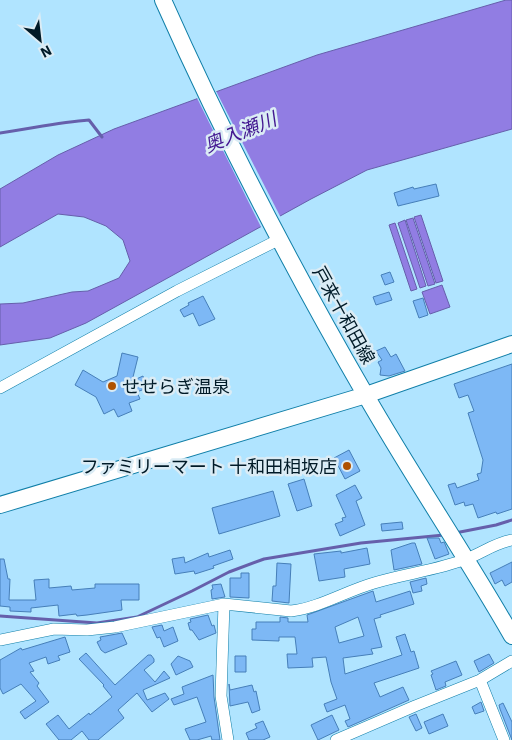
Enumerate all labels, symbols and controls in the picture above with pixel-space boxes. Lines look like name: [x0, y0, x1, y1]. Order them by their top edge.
north arrow: [15, 15, 65, 65]
text: N: [37, 41, 55, 62]
water label: 奥入瀬川: [200, 106, 282, 157]
street label: 戸来十和田線: [308, 262, 380, 368]
place label: せせらぎ温泉: [122, 375, 230, 398]
marker: せせらぎ温泉: [106, 380, 118, 392]
place label: ファミリーマート 十和田相坂店: [81, 455, 337, 478]
marker: ファミリーマート 十和田相坂店: [341, 460, 353, 472]

